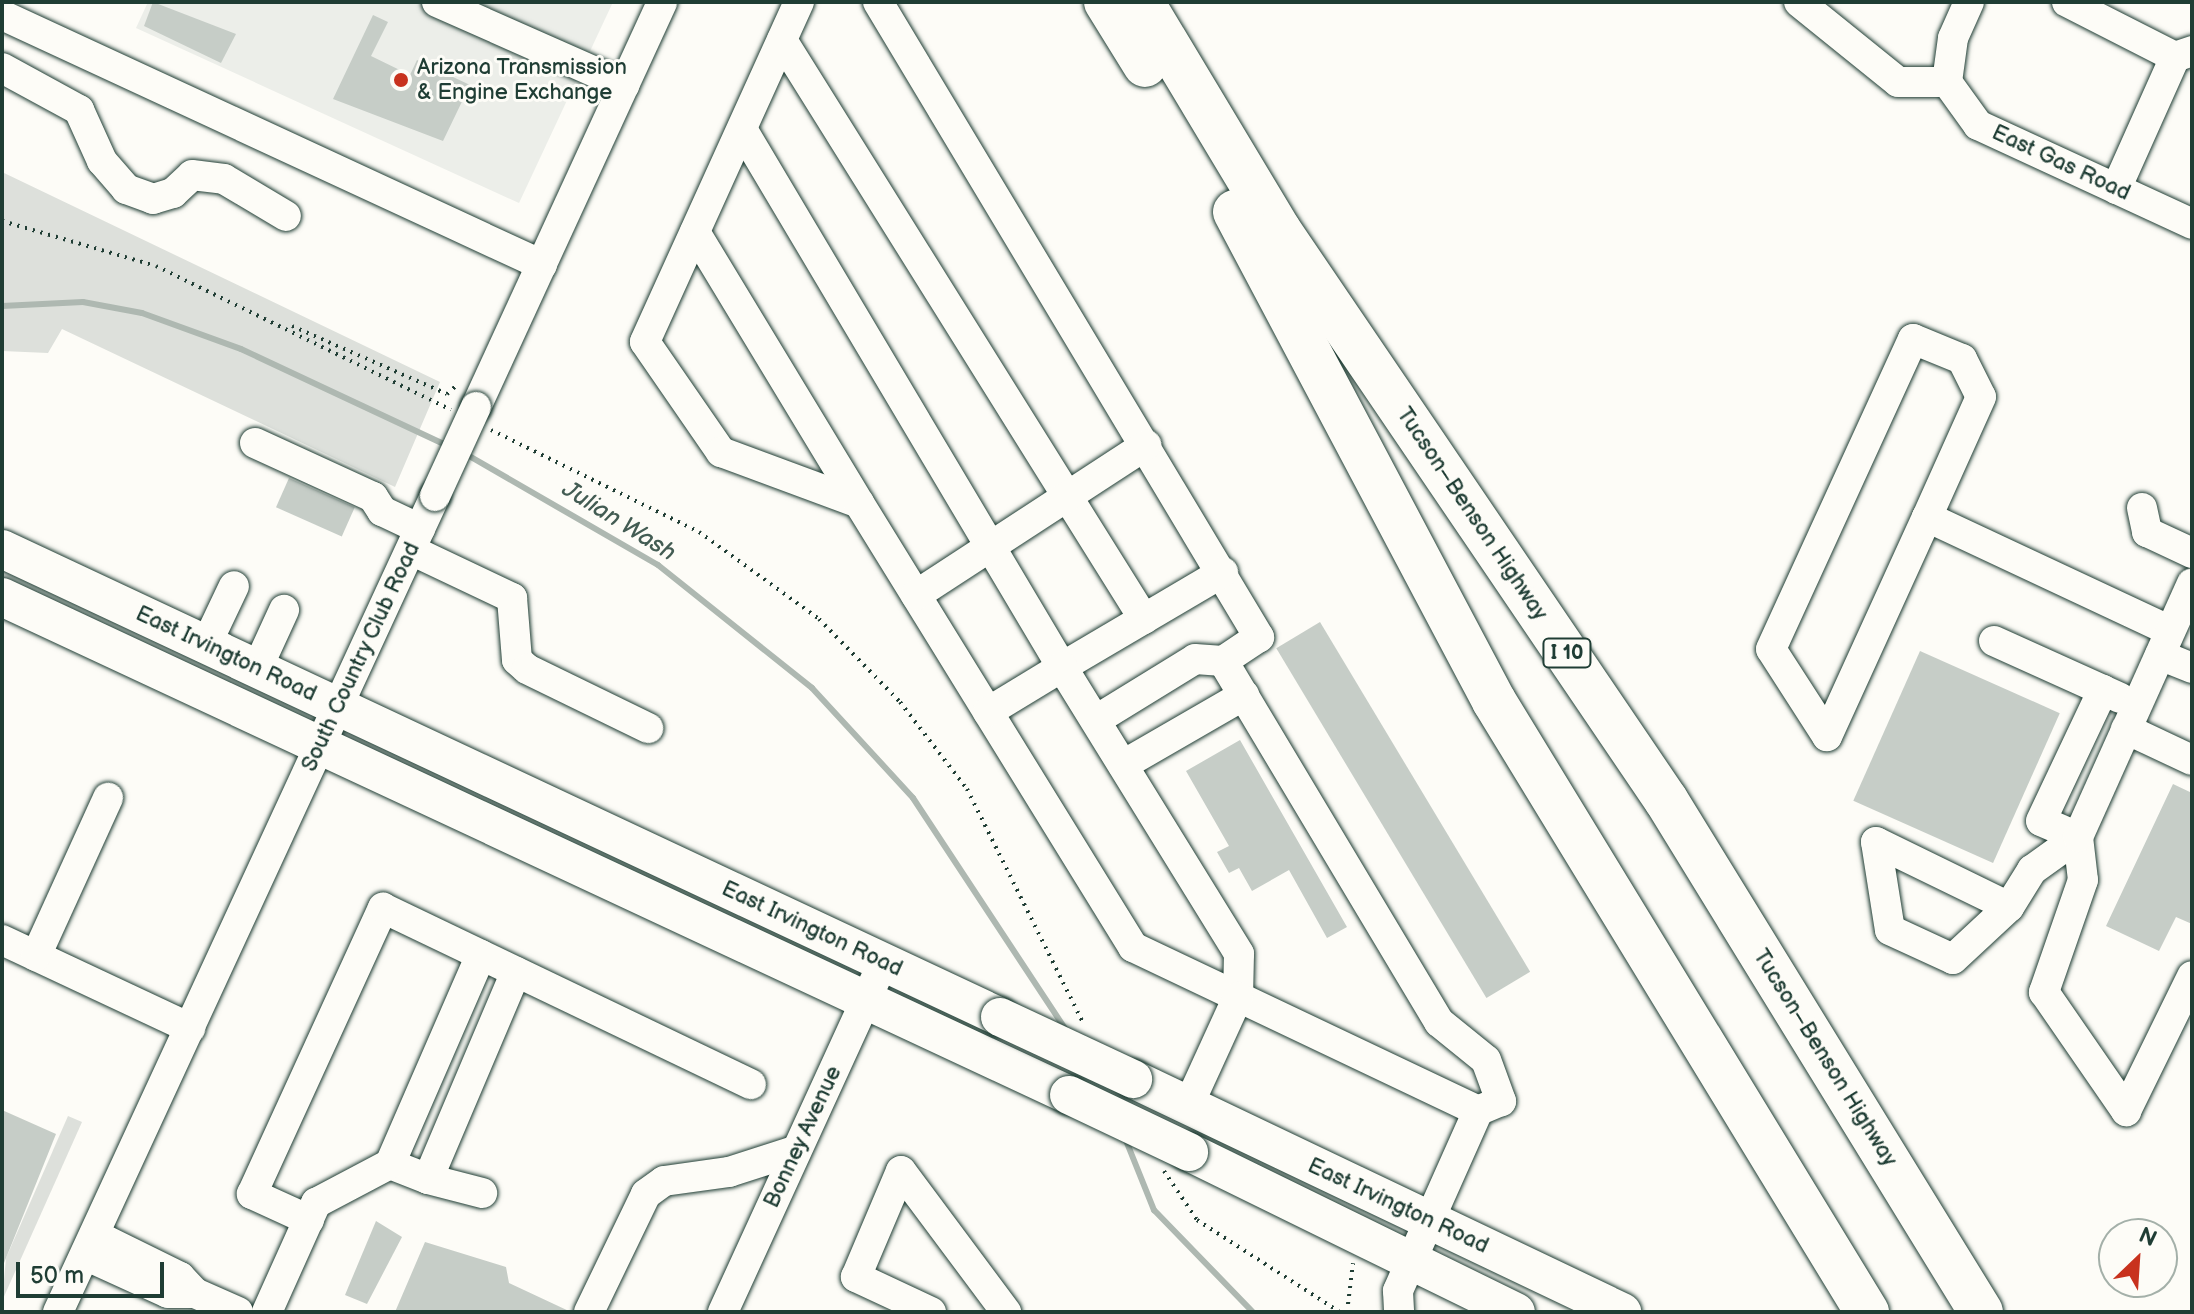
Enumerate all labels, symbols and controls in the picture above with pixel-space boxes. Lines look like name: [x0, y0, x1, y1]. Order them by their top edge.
place label: Arizona Transmission & Engine Exchange: [417, 54, 628, 106]
marker: Arizona Transmission & Engine Exchange: [392, 71, 410, 89]
street label: East Gas Road: [1988, 119, 2134, 207]
street label: Tucson–Benson Highway: [1391, 403, 1553, 625]
water label: Julian Wash: [557, 475, 681, 567]
street label: South Country Club Road: [296, 538, 426, 776]
street label: East Irvington Road: [131, 601, 321, 707]
road number: I 10: [1541, 637, 1593, 669]
street label: East Irvington Road: [717, 876, 907, 982]
street label: Tucson–Benson Highway: [1747, 945, 1903, 1171]
street label: Bonney Avenue: [758, 1061, 848, 1213]
street label: East Irvington Road: [1303, 1153, 1493, 1259]
north arrow: [2098, 1218, 2178, 1298]
text: N: [2134, 1222, 2161, 1253]
scale bar: [20, 1246, 168, 1296]
text: 50 m: [30, 1261, 84, 1290]

